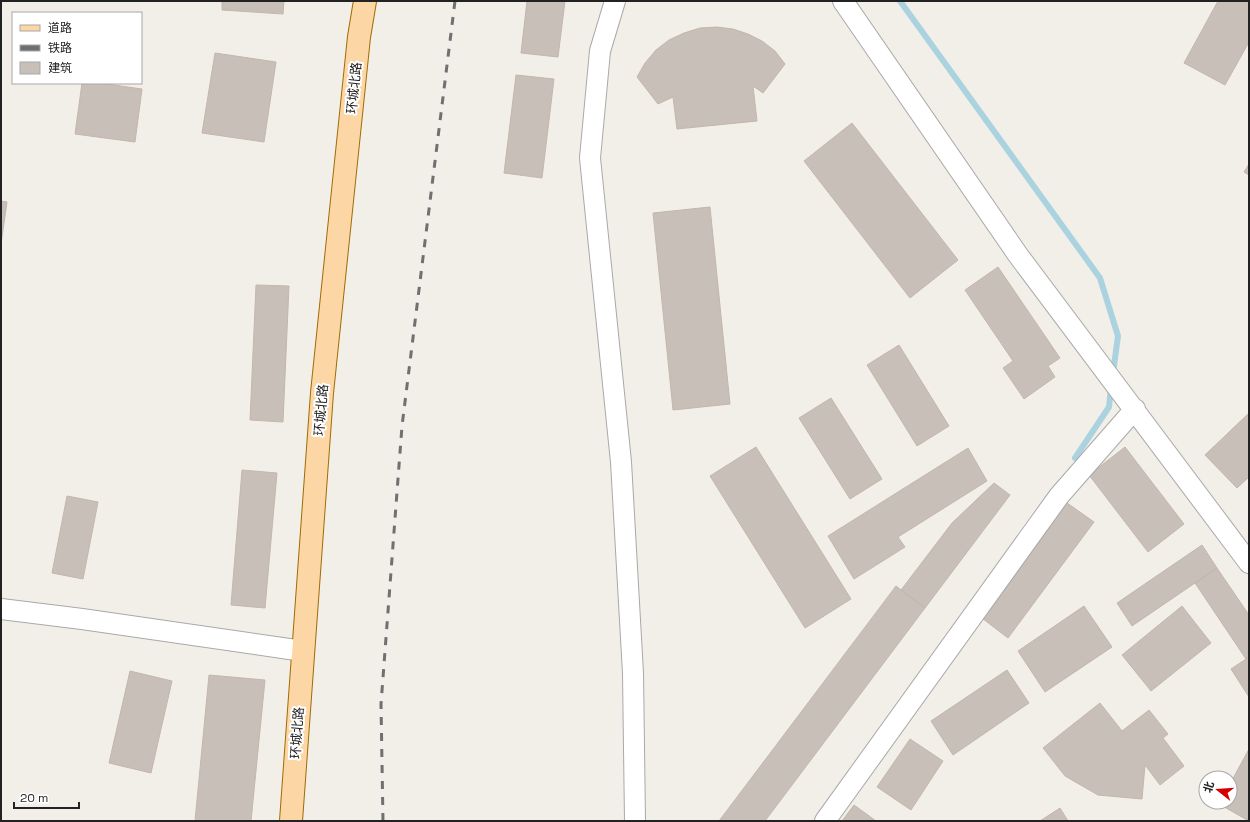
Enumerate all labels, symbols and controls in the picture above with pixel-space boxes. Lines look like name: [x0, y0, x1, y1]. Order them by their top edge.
legend: [12, 12, 142, 84]
text: 道路: [48, 20, 72, 36]
text: 铁路: [48, 40, 72, 56]
text: 建筑: [48, 60, 72, 76]
street label: 环城北路: [343, 61, 365, 115]
street label: 环城北路: [310, 383, 332, 437]
street label: 环城北路: [287, 706, 307, 760]
north arrow: [1198, 770, 1238, 810]
text: 北: [1200, 780, 1217, 794]
scale bar: [14, 784, 79, 810]
text: 20 m: [20, 790, 48, 806]

